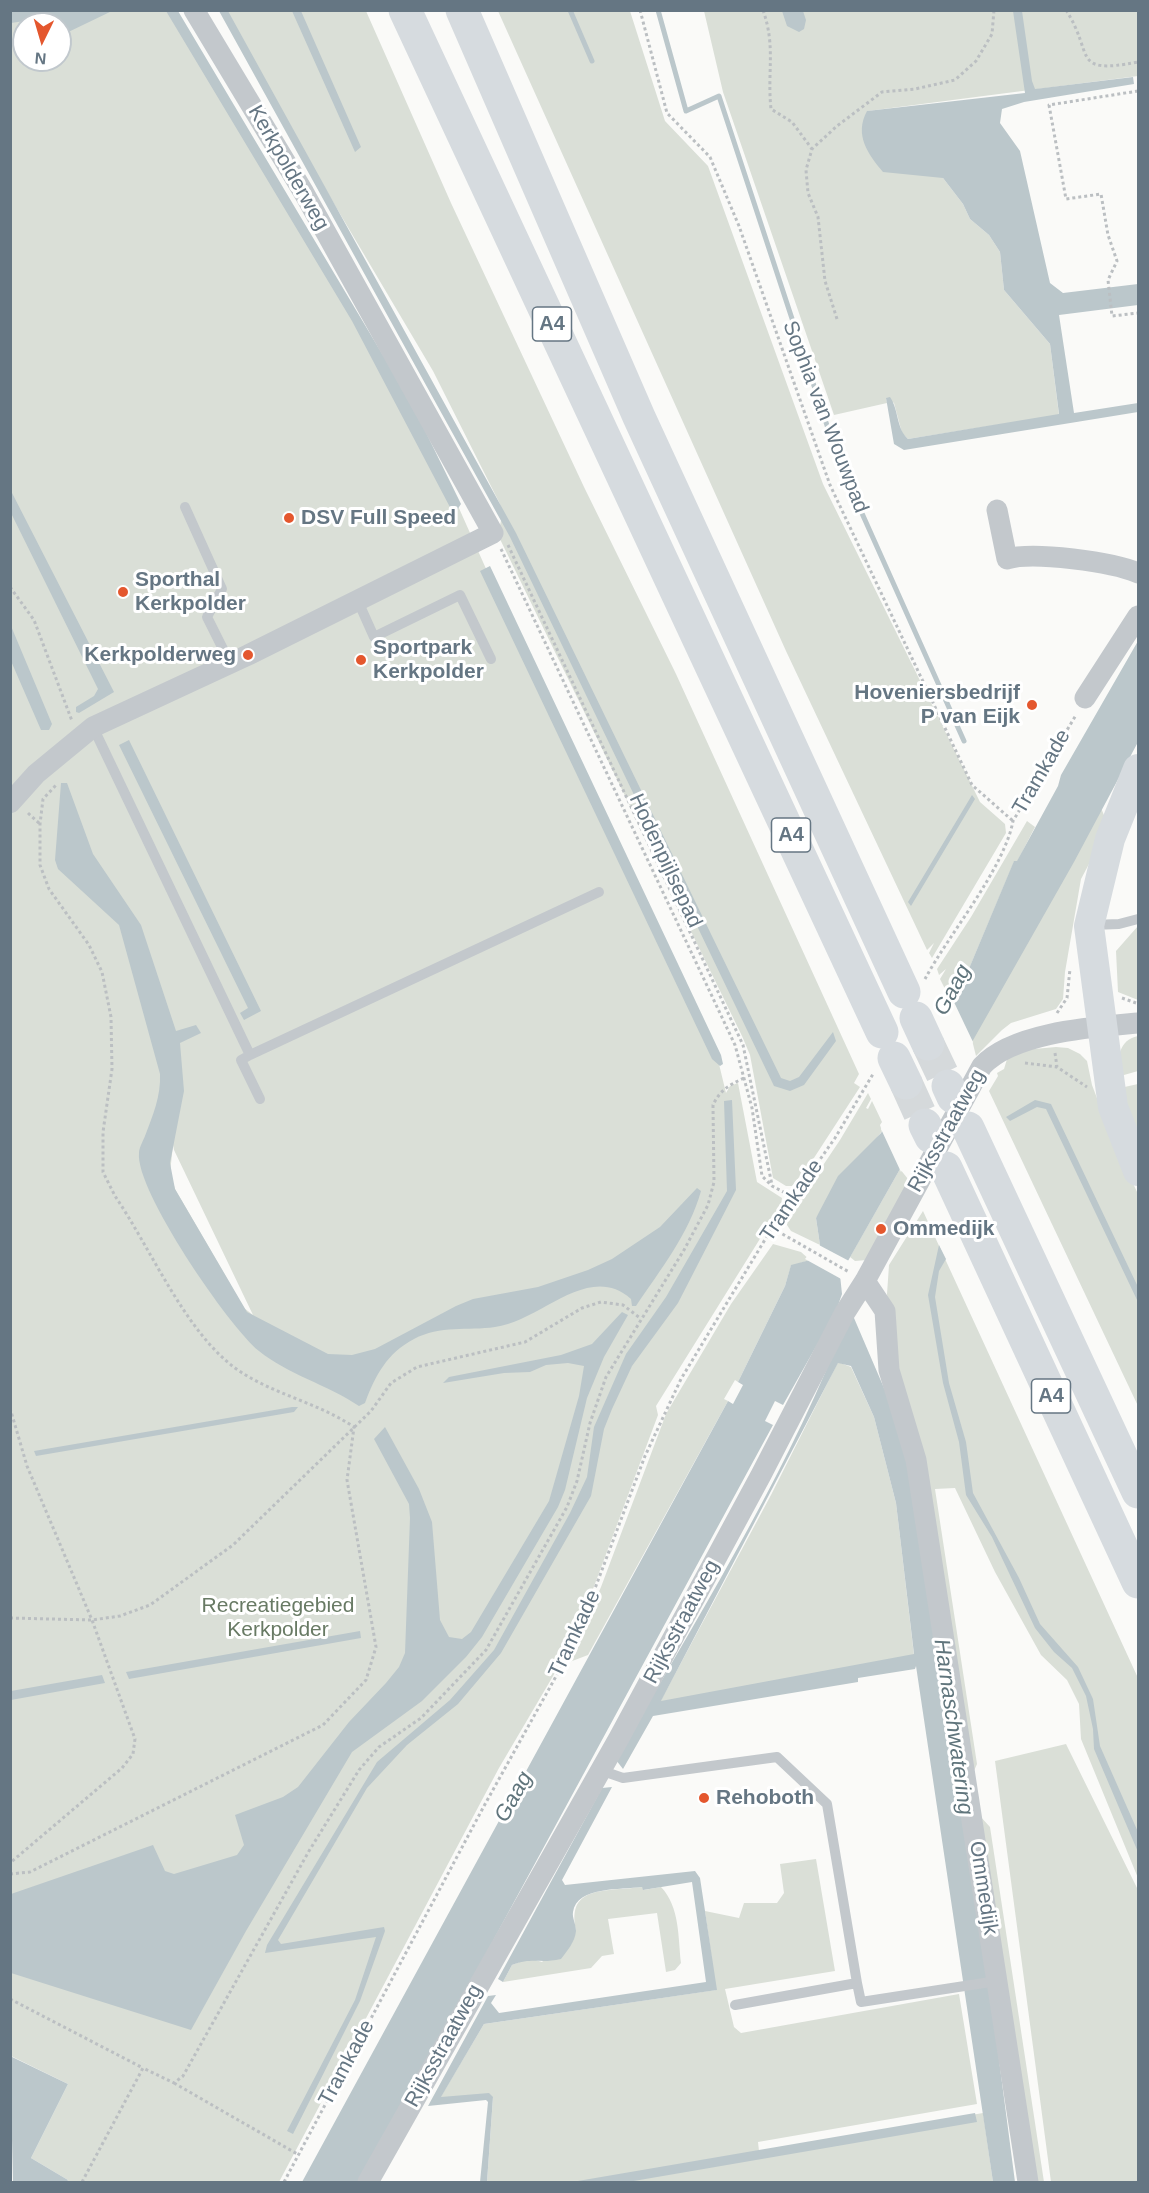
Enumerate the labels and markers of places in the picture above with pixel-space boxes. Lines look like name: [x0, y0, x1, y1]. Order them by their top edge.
place label: DSV Full Speed: [301, 505, 456, 531]
marker: DSV Full Speed: [282, 511, 296, 525]
place label: Sporthal Kerkpolder: [135, 567, 246, 617]
marker: Sporthal Kerkpolder: [116, 585, 130, 599]
place label: Sportpark Kerkpolder: [373, 635, 484, 685]
place label: Kerkpolderweg: [84, 642, 236, 668]
marker: Kerkpolderweg: [241, 648, 255, 662]
marker: Sportpark Kerkpolder: [354, 653, 368, 667]
place label: Hoveniersbedrijf P van Eijk: [854, 680, 1020, 730]
marker: Hoveniersbedrijf P van Eijk: [1025, 698, 1039, 712]
place label: Ommedijk: [893, 1216, 995, 1242]
marker: Ommedijk: [874, 1222, 888, 1236]
place label: Rehoboth: [716, 1785, 814, 1811]
marker: Rehoboth: [697, 1791, 711, 1805]

